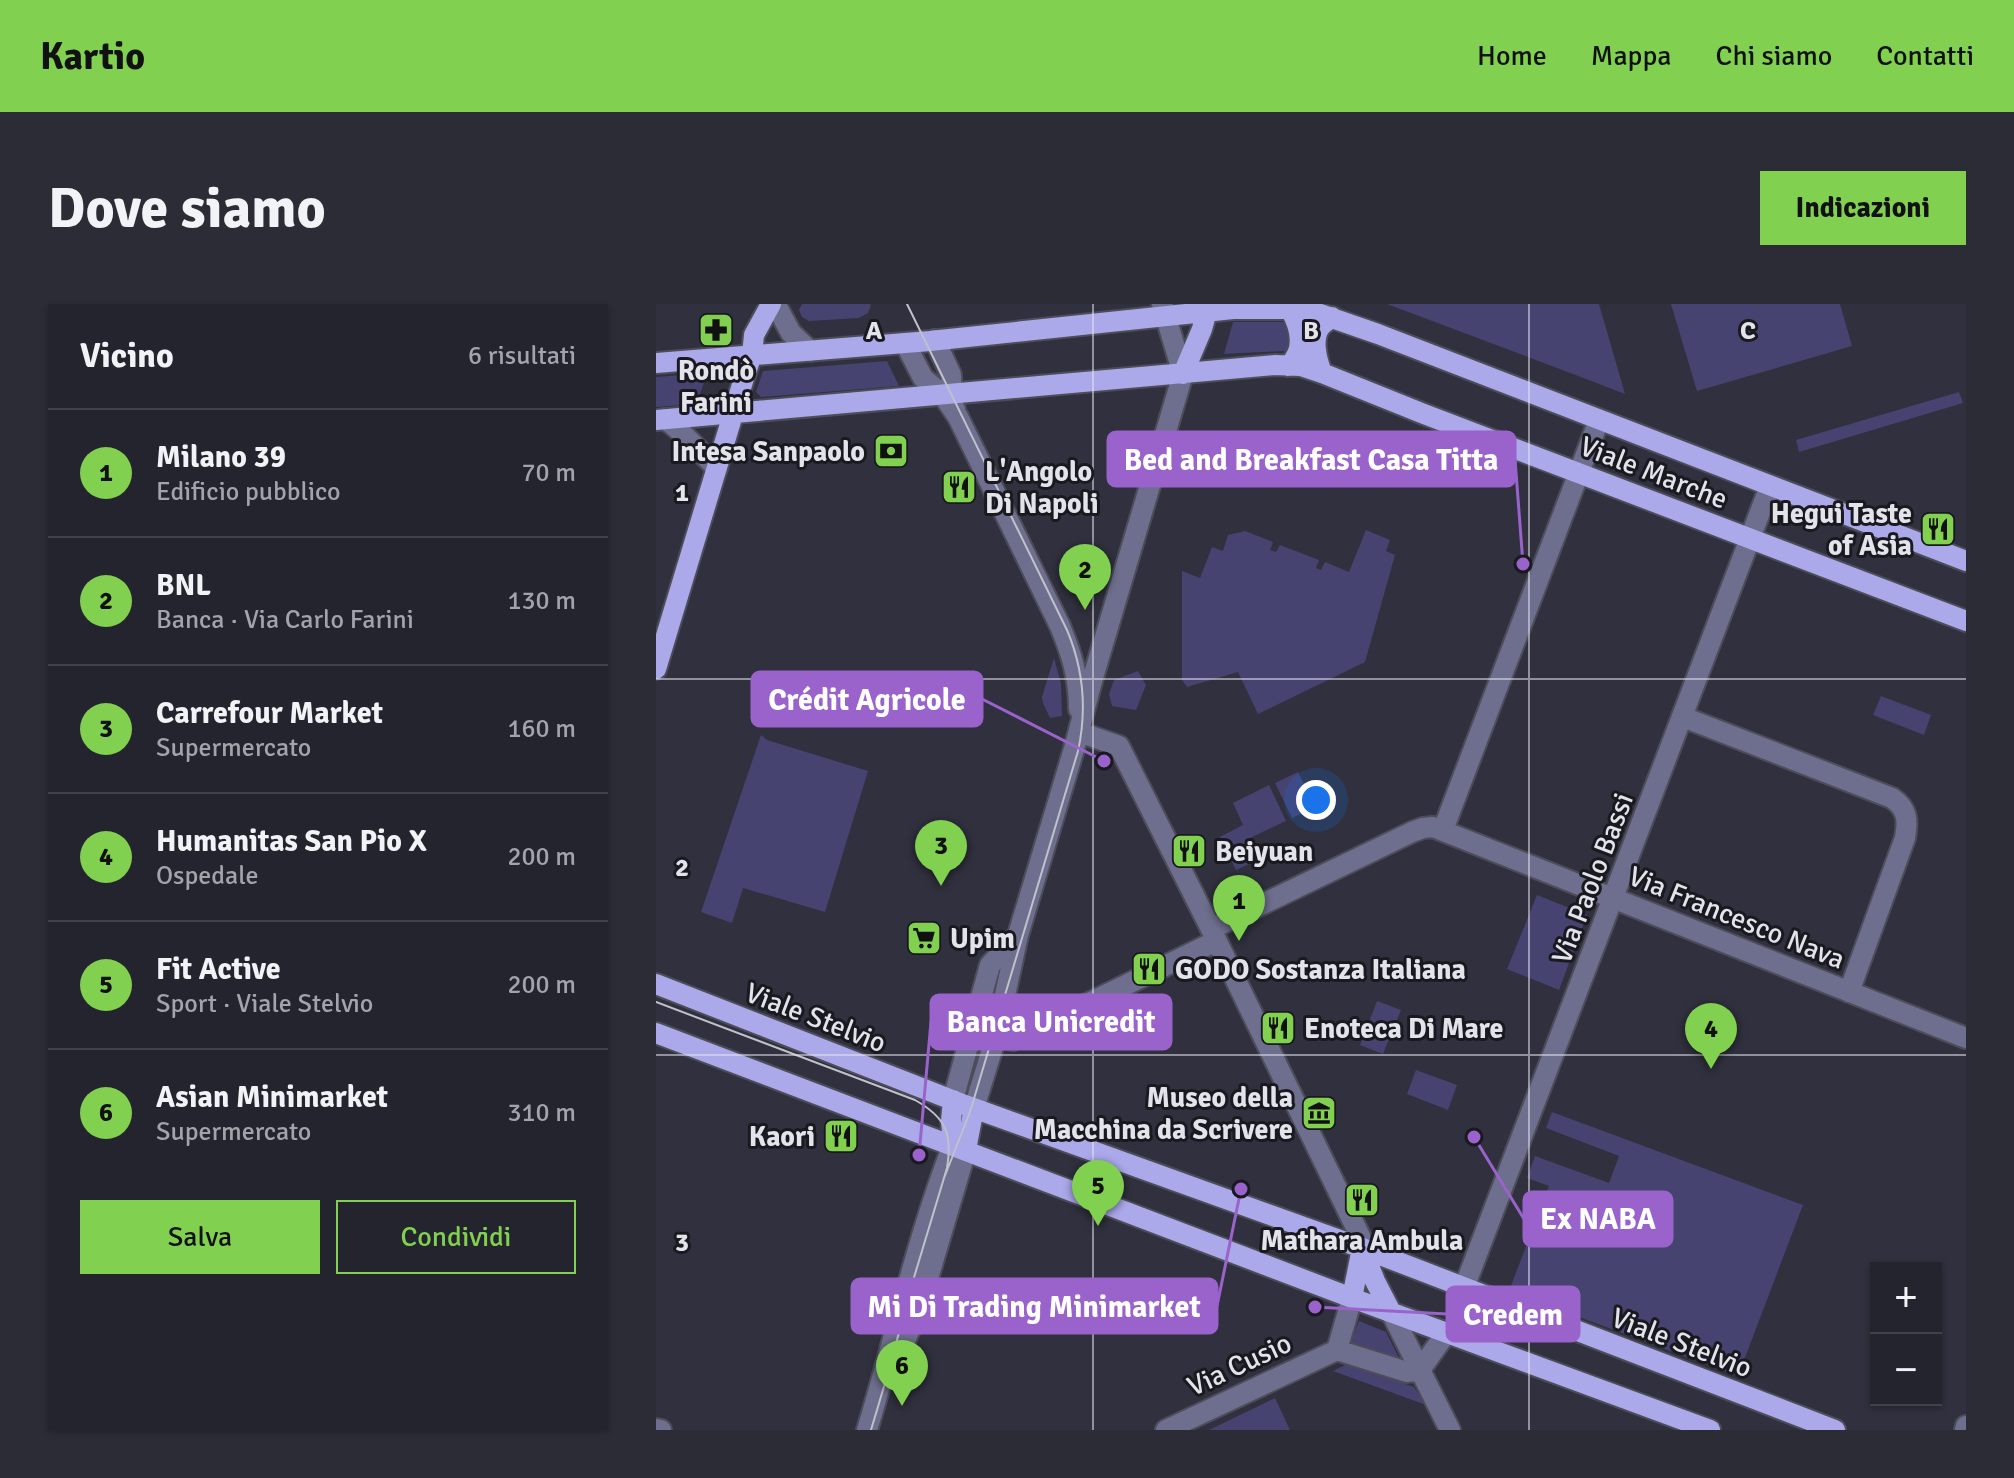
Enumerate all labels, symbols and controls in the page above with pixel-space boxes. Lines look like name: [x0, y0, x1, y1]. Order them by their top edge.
text: Kartio: [40, 33, 145, 80]
text: Home: [1477, 39, 1547, 73]
text: Mappa: [1591, 39, 1672, 73]
text: Chi siamo: [1716, 39, 1832, 73]
text: Contatti: [1876, 39, 1974, 73]
button: Indicazioni: [1760, 171, 1966, 245]
text: Dove siamo: [48, 174, 326, 243]
pharmacy icon: Rondò Farini: [697, 311, 735, 349]
text: A: [866, 315, 883, 347]
text: B: [1303, 315, 1319, 347]
text: C: [1740, 315, 1756, 347]
text: Vicino: [80, 335, 174, 377]
text: 6 risultati: [468, 340, 576, 372]
place label: Rondò Farini: [678, 354, 754, 420]
street label: Viale Marche: [1575, 429, 1732, 517]
bank icon: Intesa Sanpaolo: [872, 432, 910, 470]
callout: Bed and Breakfast Casa Titta: [1108, 432, 1515, 486]
place label: Intesa Sanpaolo: [671, 435, 865, 469]
text: Milano 39: [156, 439, 286, 476]
text: Bed and Breakfast Casa Titta: [1124, 442, 1498, 479]
place label: L'Angolo Di Napoli: [985, 455, 1098, 521]
text: 1: [99, 457, 113, 489]
text: 70 m: [521, 457, 576, 489]
restaurant icon: L'Angolo Di Napoli: [940, 468, 978, 506]
text: Edificio pubblico: [156, 476, 341, 508]
text: 1: [675, 477, 689, 509]
place label: Hegui Taste of Asia: [1771, 497, 1912, 563]
restaurant icon: Hegui Taste of Asia: [1919, 510, 1957, 548]
pin: 2: [1059, 544, 1111, 610]
text: BNL: [156, 567, 211, 604]
text: 2: [99, 585, 113, 617]
text: 130 m: [507, 585, 576, 617]
text: Banca · Via Carlo Farini: [156, 604, 414, 636]
callout: Crédit Agricole: [752, 672, 982, 726]
text: Crédit Agricole: [768, 682, 966, 719]
text: Carrefour Market: [156, 695, 383, 732]
text: 3: [99, 713, 113, 745]
text: 160 m: [507, 713, 576, 745]
text: Supermercato: [156, 732, 311, 764]
your location: [1296, 780, 1336, 820]
street label: Via Paolo Bassi: [1545, 788, 1641, 968]
pin: 3: [915, 820, 967, 886]
text: Humanitas San Pio X: [156, 823, 427, 860]
restaurant icon: Beiyuan: [1170, 832, 1208, 870]
place label: Beiyuan: [1215, 835, 1313, 869]
text: 4: [99, 841, 113, 873]
text: 200 m: [507, 841, 576, 873]
text: 2: [675, 852, 689, 884]
street label: Via Francesco Nava: [1623, 859, 1850, 977]
text: Ospedale: [156, 860, 259, 892]
pin: 1: [1213, 875, 1265, 941]
supermarket icon: Upim: [905, 919, 943, 957]
place label: Upim: [950, 922, 1015, 956]
restaurant icon: GODO Sostanza Italiana: [1130, 950, 1168, 988]
text: Fit Active: [156, 951, 281, 988]
place label: GODO Sostanza Italiana: [1175, 953, 1466, 987]
text: 5: [99, 969, 113, 1001]
text: 200 m: [507, 969, 576, 1001]
street label: Viale Stelvio: [741, 976, 891, 1060]
text: Sport · Viale Stelvio: [156, 988, 373, 1020]
callout: Banca Unicredit: [931, 995, 1171, 1049]
pin: 4: [1685, 1003, 1737, 1069]
text: Banca Unicredit: [947, 1004, 1155, 1041]
restaurant icon: Enoteca Di Mare: [1259, 1009, 1297, 1047]
place label: Enoteca Di Mare: [1304, 1012, 1503, 1046]
text: Asian Minimarket: [156, 1079, 388, 1116]
place label: Museo della Macchina da Scrivere: [1034, 1081, 1293, 1147]
museum icon: Museo della Macchina da Scrivere: [1300, 1094, 1338, 1132]
text: 6: [99, 1097, 113, 1129]
text: 310 m: [507, 1097, 576, 1129]
text: Supermercato: [156, 1116, 311, 1148]
restaurant icon: Kaori: [822, 1117, 860, 1155]
place label: Kaori: [749, 1120, 815, 1154]
pin: 5: [1072, 1160, 1124, 1226]
restaurant icon: Mathara Ambula: [1343, 1181, 1381, 1219]
callout: Ex NABA: [1524, 1192, 1672, 1246]
button: Salva: [80, 1200, 320, 1274]
button: Condividi: [336, 1200, 576, 1274]
text: Ex NABA: [1540, 1201, 1656, 1238]
place label: Mathara Ambula: [1261, 1224, 1464, 1258]
text: 3: [675, 1227, 689, 1259]
map controls: [1870, 1262, 1942, 1406]
button: +: [1870, 1262, 1942, 1334]
callout: Mi Di Trading Minimarket: [852, 1279, 1217, 1333]
callout: Credem: [1447, 1287, 1579, 1341]
text: Mi Di Trading Minimarket: [867, 1289, 1201, 1326]
text: Credem: [1463, 1297, 1563, 1334]
street label: Viale Stelvio: [1607, 1301, 1757, 1385]
street label: Via Cusio: [1182, 1326, 1297, 1404]
button: −: [1870, 1334, 1942, 1406]
pin: 6: [876, 1340, 928, 1406]

